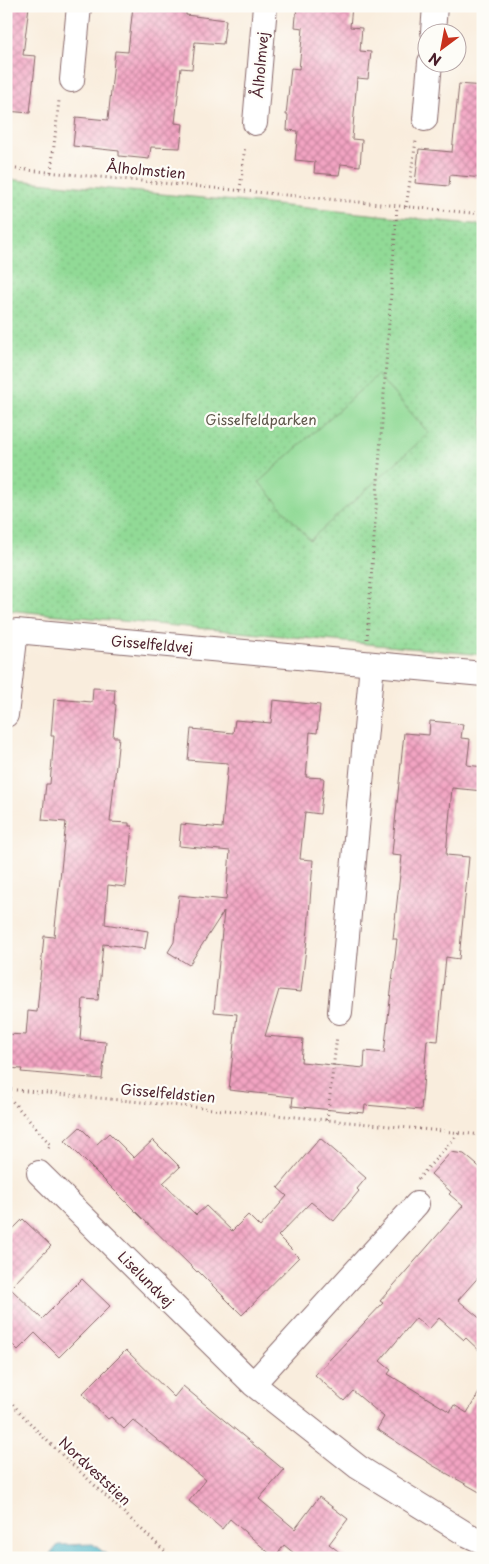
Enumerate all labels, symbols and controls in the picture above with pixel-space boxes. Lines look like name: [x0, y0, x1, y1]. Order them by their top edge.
north arrow: [416, 22, 466, 72]
street label: Ålholmvej: [247, 31, 273, 99]
text: N: [425, 48, 445, 71]
street label: Ålholmstien: [105, 156, 187, 184]
park label: Gisselfeldparken: [205, 409, 317, 430]
street label: Gisselfeldvej: [110, 630, 194, 658]
street label: Gisselfeldstien: [120, 1078, 216, 1108]
street label: Liselundvej: [113, 1246, 179, 1312]
street label: Nordveststien: [54, 1432, 136, 1510]

